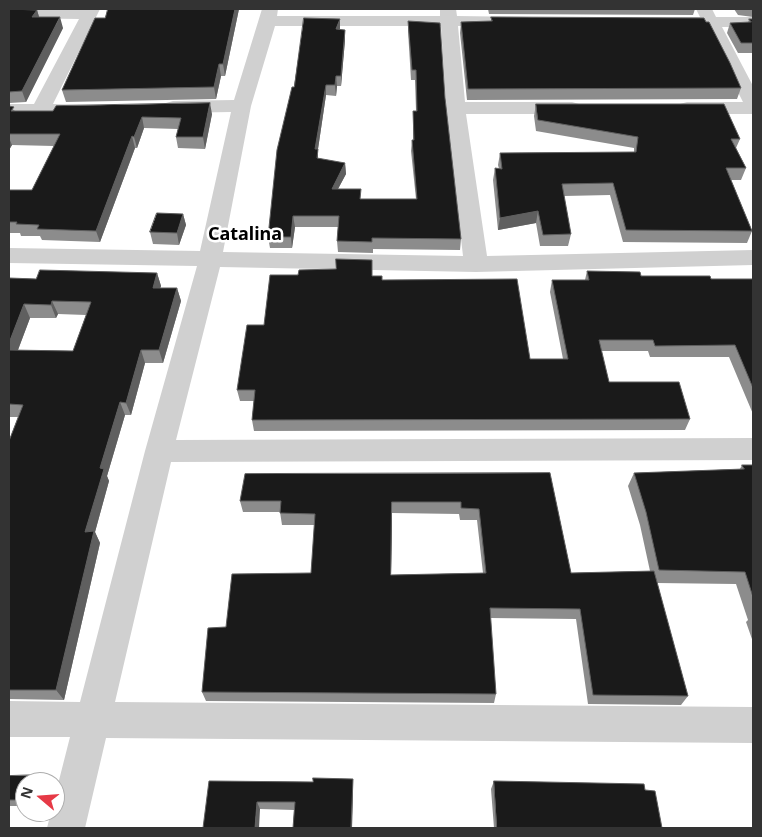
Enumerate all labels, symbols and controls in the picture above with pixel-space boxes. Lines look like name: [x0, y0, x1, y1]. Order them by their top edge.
district label: Catalina: [208, 224, 282, 246]
north arrow: [15, 772, 65, 822]
text: N: [15, 784, 37, 801]

